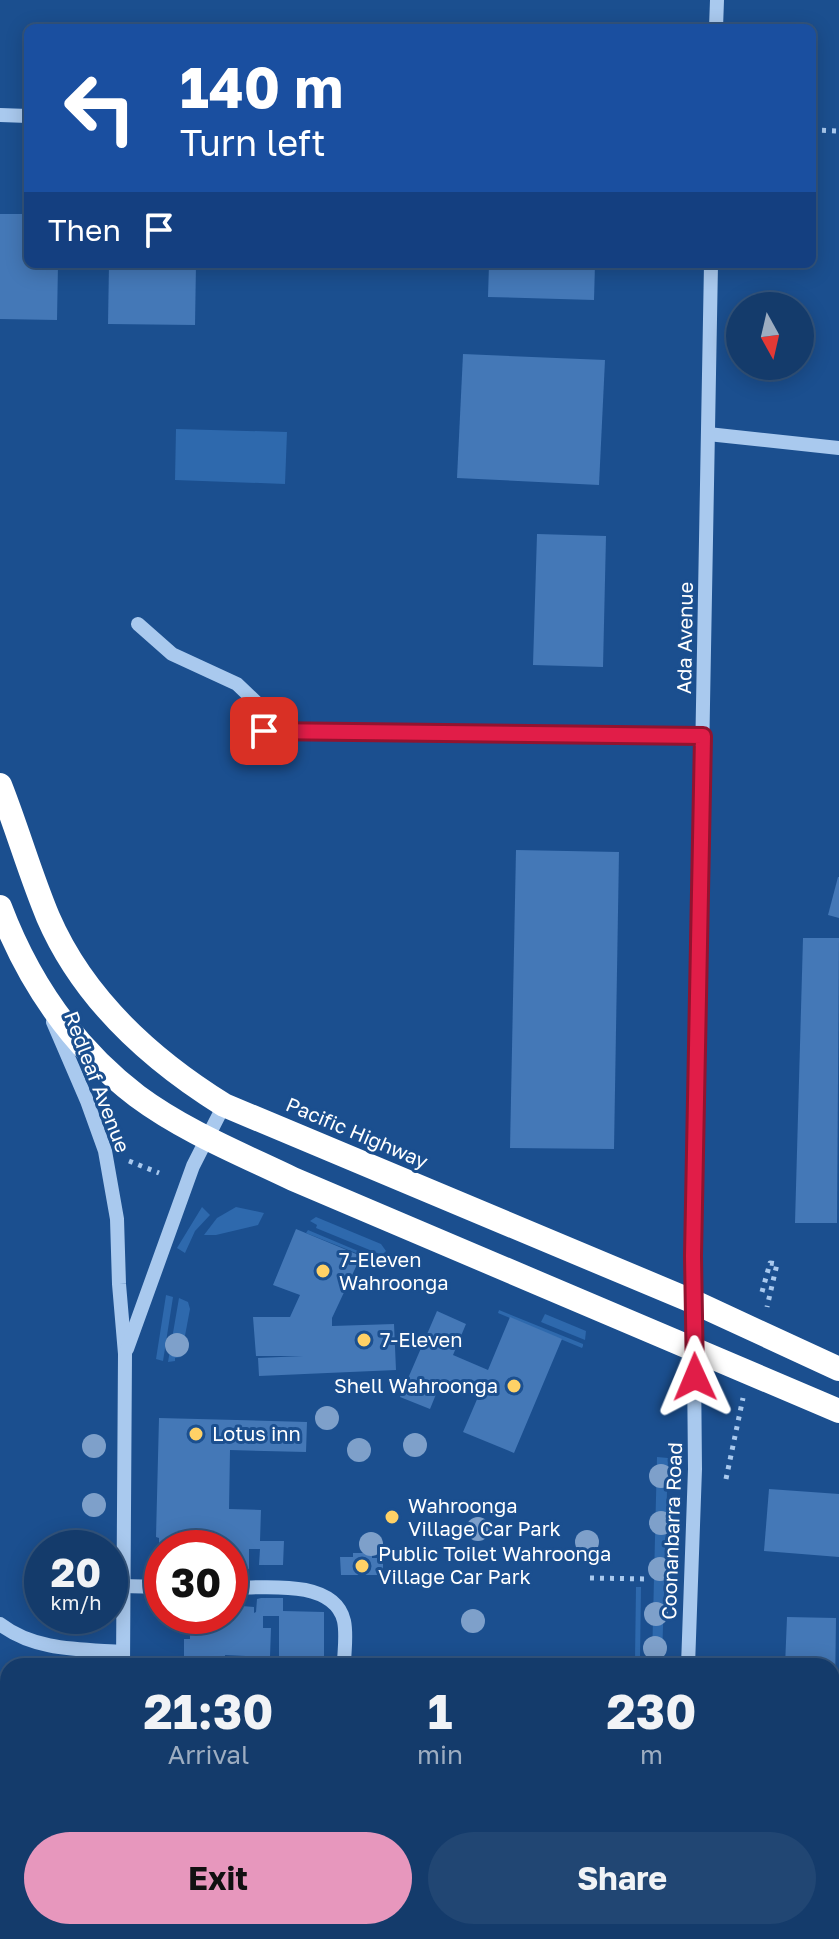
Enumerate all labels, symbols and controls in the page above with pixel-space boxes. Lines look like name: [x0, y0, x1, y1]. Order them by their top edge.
text: 140 m: [180, 53, 343, 120]
icon: left: [48, 56, 152, 160]
text: Turn left: [180, 121, 326, 164]
icon: arrive: [137, 208, 181, 252]
text: Then: [48, 212, 121, 248]
north arrow: [726, 292, 814, 380]
map controls: [726, 292, 814, 380]
street label: Ada Avenue: [671, 582, 697, 694]
pin: [230, 697, 298, 765]
icon: arrive: [242, 709, 286, 753]
street label: Redleaf Avenue: [60, 1008, 136, 1156]
street label: Pacific Highway: [283, 1091, 432, 1173]
place label: 7-Eleven Wahroonga: [339, 1247, 449, 1294]
marker: 7-Eleven Wahroonga: [314, 1262, 332, 1280]
place label: 7-Eleven: [380, 1327, 463, 1351]
marker: 7-Eleven: [355, 1331, 373, 1349]
position arrow: [653, 1335, 737, 1419]
place label: Shell Wahroonga: [334, 1373, 498, 1397]
marker: Shell Wahroonga: [505, 1377, 523, 1395]
place label: Lotus inn: [212, 1421, 301, 1445]
marker: Lotus inn: [187, 1425, 205, 1443]
street label: Coonanbarra Road: [656, 1442, 686, 1620]
place label: Wahroonga Village Car Park: [408, 1493, 561, 1540]
marker: Wahroonga Village Car Park: [383, 1508, 401, 1526]
speed limit sign: 30: [144, 1530, 248, 1634]
place label: Public Toilet Wahroonga Village Car Park: [378, 1541, 611, 1588]
text: 20: [51, 1548, 101, 1596]
marker: Public Toilet Wahroonga Village Car Park: [353, 1557, 371, 1575]
text: km/h: [51, 1590, 101, 1614]
text: 21:30: [144, 1682, 273, 1740]
text: 1: [428, 1682, 452, 1740]
text: 230: [607, 1682, 696, 1740]
text: Arrival: [168, 1739, 249, 1770]
text: min: [417, 1739, 463, 1770]
text: m: [640, 1739, 663, 1770]
button: Exit: [24, 1832, 412, 1924]
button: Share: [428, 1832, 816, 1924]

